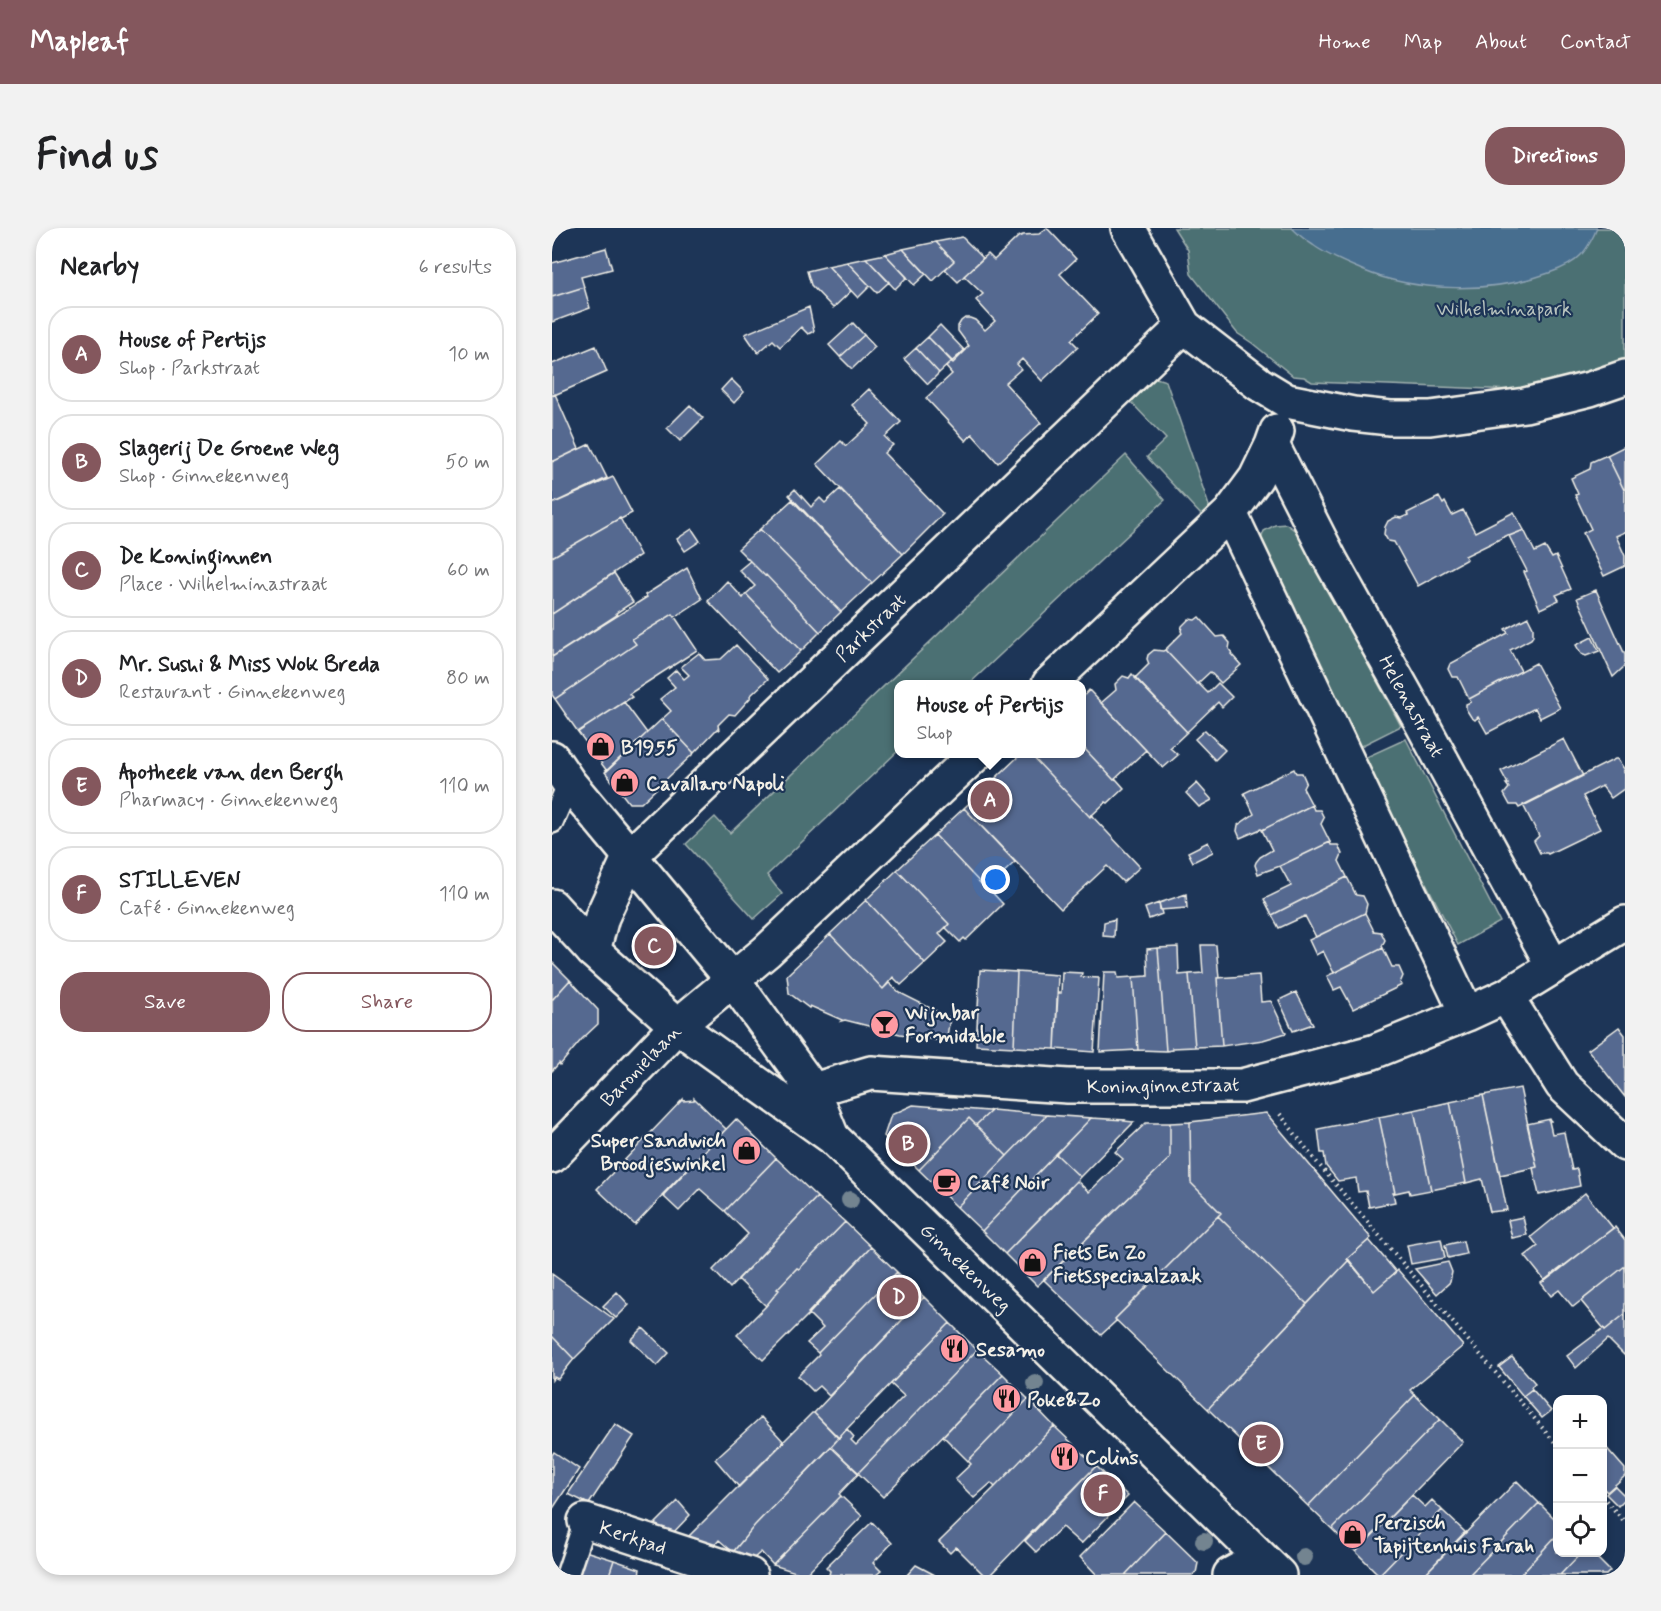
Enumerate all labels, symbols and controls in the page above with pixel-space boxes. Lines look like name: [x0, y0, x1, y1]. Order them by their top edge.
text: Mapleaf: [30, 24, 129, 61]
text: Home: [1319, 28, 1371, 56]
text: Map: [1404, 28, 1442, 56]
text: About: [1475, 28, 1527, 56]
text: Contact: [1560, 28, 1631, 56]
button: Directions: [1485, 127, 1625, 185]
text: Find us: [36, 129, 158, 184]
text: Nearby: [60, 250, 139, 284]
text: 6 results: [419, 254, 492, 281]
park label: Wilhelminapark: [1436, 296, 1572, 323]
text: House of Pertijs: [119, 327, 266, 355]
text: A: [75, 341, 88, 368]
text: 10 m: [448, 341, 490, 368]
text: Shop · Parkstraat: [119, 355, 260, 382]
text: Slagerij De Groene Weg: [119, 435, 339, 463]
text: B: [75, 449, 88, 476]
text: 50 m: [445, 449, 490, 476]
text: Shop · Ginnekenweg: [119, 463, 289, 490]
text: De Koninginnen: [119, 543, 272, 571]
text: C: [74, 557, 89, 584]
text: 60 m: [447, 557, 490, 584]
text: Place · Wilhelminastraat: [119, 571, 328, 598]
street label: Parkstraat: [830, 588, 912, 669]
text: Mr. Sushi & Miss Wok Breda: [119, 651, 380, 679]
street label: Helenastraat: [1371, 651, 1450, 763]
text: D: [75, 665, 88, 692]
text: 80 m: [446, 665, 490, 692]
text: Restaurant · Ginnekenweg: [119, 679, 346, 706]
popup: [894, 680, 1086, 758]
text: House of Pertijs: [916, 692, 1064, 720]
text: Shop: [916, 720, 953, 747]
shop icon: B1955: [584, 731, 616, 763]
place label: B1955: [621, 735, 678, 762]
text: Apotheek van den Bergh: [119, 759, 344, 787]
shop icon: Cavallaro Napoli: [609, 767, 641, 799]
place label: Cavallaro Napoli: [646, 771, 785, 798]
text: E: [76, 773, 87, 800]
text: 110 m: [439, 773, 490, 800]
pin: A: [970, 778, 1010, 822]
text: Pharmacy · Ginnekenweg: [119, 787, 338, 814]
your location: [981, 865, 1010, 894]
text: STILLEVEN: [119, 867, 240, 895]
text: F: [76, 881, 87, 908]
text: 110 m: [439, 881, 490, 908]
text: Café · Ginnekenweg: [119, 895, 295, 922]
pin: C: [634, 924, 674, 968]
button: Save: [60, 972, 270, 1032]
button: Share: [282, 972, 492, 1032]
place label: Wijnbar Formidable: [904, 1000, 1006, 1050]
bar icon: Wijnbar Formidable: [868, 1008, 900, 1040]
street label: Baronielaan: [595, 1019, 688, 1113]
street label: Koninginnestraat: [1086, 1072, 1240, 1101]
pin: B: [888, 1122, 928, 1166]
place label: Super Sandwich Broodjeswinkel: [591, 1128, 726, 1178]
shop icon: Super Sandwich Broodjeswinkel: [731, 1135, 763, 1167]
cafe icon: Café Noir: [930, 1166, 962, 1198]
place label: Café Noir: [967, 1170, 1050, 1197]
street label: Ginnekenweg: [913, 1217, 1017, 1319]
place label: Fiets En Zo Fietsspeciaalzaak: [1053, 1240, 1202, 1290]
shop icon: Fiets En Zo Fietsspeciaalzaak: [1016, 1247, 1048, 1279]
pin: D: [880, 1274, 918, 1320]
restaurant icon: Sesamo: [939, 1333, 971, 1365]
place label: Sesamo: [976, 1337, 1045, 1364]
restaurant icon: Poke&Zo: [990, 1383, 1022, 1415]
place label: Poke&Zo: [1027, 1387, 1101, 1414]
map controls: [1553, 1395, 1607, 1557]
button: +: [1553, 1395, 1607, 1449]
pin: E: [1242, 1422, 1280, 1466]
restaurant icon: Colins: [1048, 1441, 1080, 1473]
place label: Colins: [1085, 1445, 1139, 1472]
button: −: [1553, 1449, 1607, 1503]
pin: F: [1084, 1472, 1122, 1516]
button: locate: [1553, 1503, 1607, 1557]
place label: Perzisch Tapijtenhuis Farah: [1374, 1510, 1535, 1560]
street label: Kerkpad: [595, 1515, 670, 1562]
shop icon: Perzisch Tapijtenhuis Farah: [1337, 1518, 1369, 1550]

